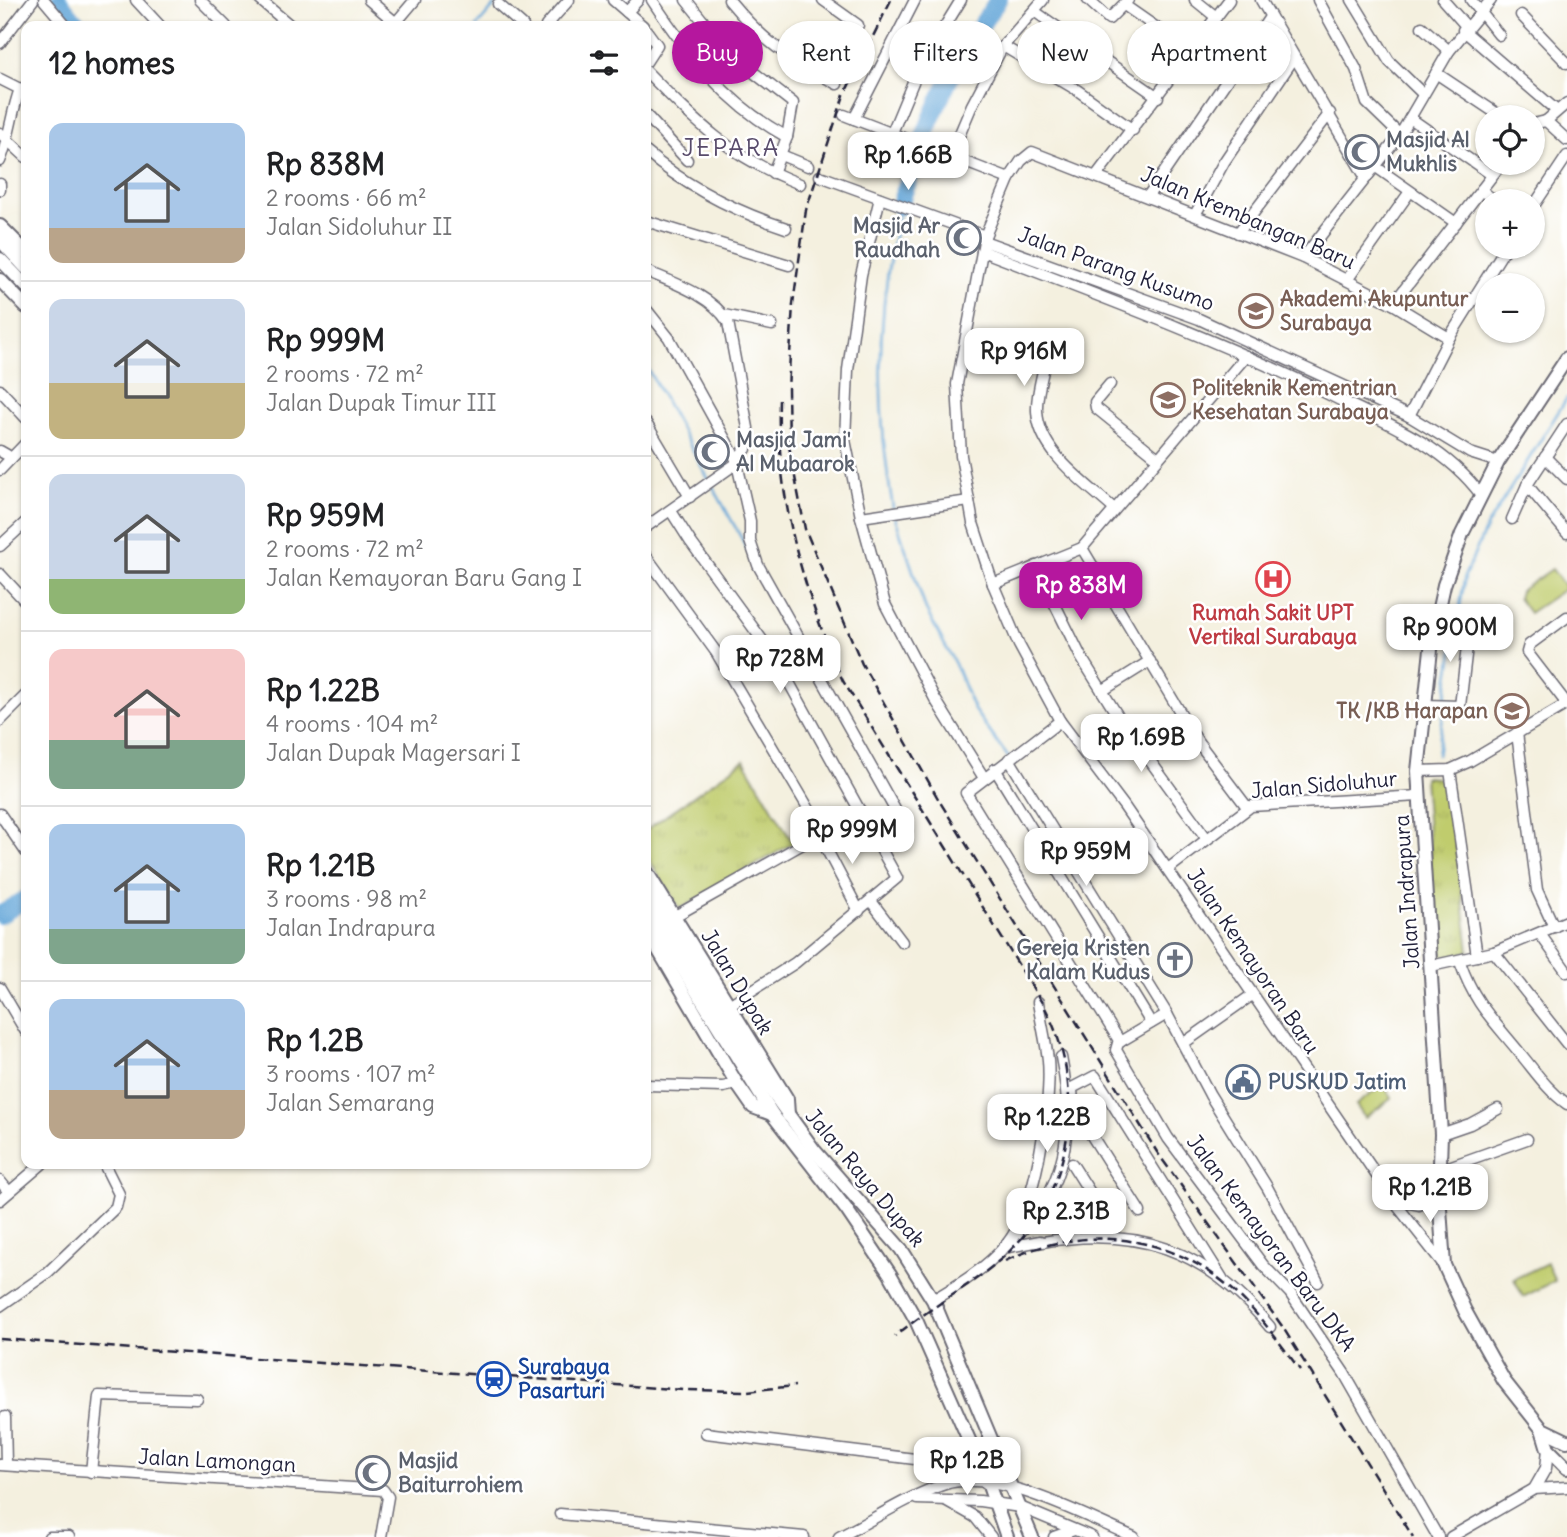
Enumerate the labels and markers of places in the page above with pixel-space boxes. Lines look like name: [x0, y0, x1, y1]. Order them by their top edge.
place label: Masjid Al Mukhlis: [1386, 126, 1469, 177]
pin: Rp 1.66B: [836, 132, 980, 192]
mosque icon: Masjid Al Mukhlis: [1343, 133, 1381, 171]
place label: Masjid Ar Raudhah: [853, 212, 940, 263]
mosque icon: Masjid Ar Raudhah: [945, 219, 983, 257]
place label: Akademi Akupuntur Surabaya: [1280, 285, 1469, 336]
school or university icon: Akademi Akupuntur Surabaya: [1237, 292, 1275, 330]
pin: Rp 916M: [959, 328, 1089, 388]
place label: Politeknik Kementrian Kesehatan Surabaya: [1192, 374, 1397, 425]
school or university icon: Politeknik Kementrian Kesehatan Surabaya: [1149, 381, 1187, 419]
place label: Masjid Jami' Al Mubaarok: [736, 426, 855, 477]
mosque icon: Masjid Jami' Al Mubaarok: [693, 433, 731, 471]
hospital icon: Rumah Sakit UPT Vertikal Surabaya: [1254, 560, 1292, 598]
pin: Rp 838M: [1016, 562, 1146, 622]
place label: Rumah Sakit UPT Vertikal Surabaya: [1189, 599, 1357, 650]
pin: Rp 900M: [1385, 604, 1515, 664]
pin: Rp 728M: [715, 636, 845, 695]
school or university icon: TK /KB Harapan: [1493, 692, 1531, 730]
place label: TK /KB Harapan: [1336, 697, 1488, 724]
pin: Rp 1.69B: [1069, 714, 1213, 774]
pin: Rp 999M: [787, 806, 917, 866]
pin: Rp 959M: [1021, 828, 1151, 888]
place label: Gereja Kristen Kalam Kudus: [1016, 934, 1150, 985]
church icon: Gereja Kristen Kalam Kudus: [1156, 941, 1194, 979]
public building icon: PUSKUD Jatim: [1224, 1063, 1262, 1101]
place label: PUSKUD Jatim: [1268, 1068, 1407, 1095]
pin: Rp 1.22B: [975, 1094, 1119, 1154]
pin: Rp 1.21B: [1358, 1164, 1502, 1224]
pin: Rp 2.31B: [994, 1188, 1138, 1248]
place label: Surabaya Pasarturi: [518, 1353, 610, 1404]
station icon: Surabaya Pasarturi: [475, 1360, 513, 1398]
pin: Rp 1.2B: [902, 1438, 1032, 1497]
place label: Masjid Baiturrohiem: [398, 1447, 524, 1498]
mosque icon: Masjid Baiturrohiem: [354, 1454, 392, 1492]

